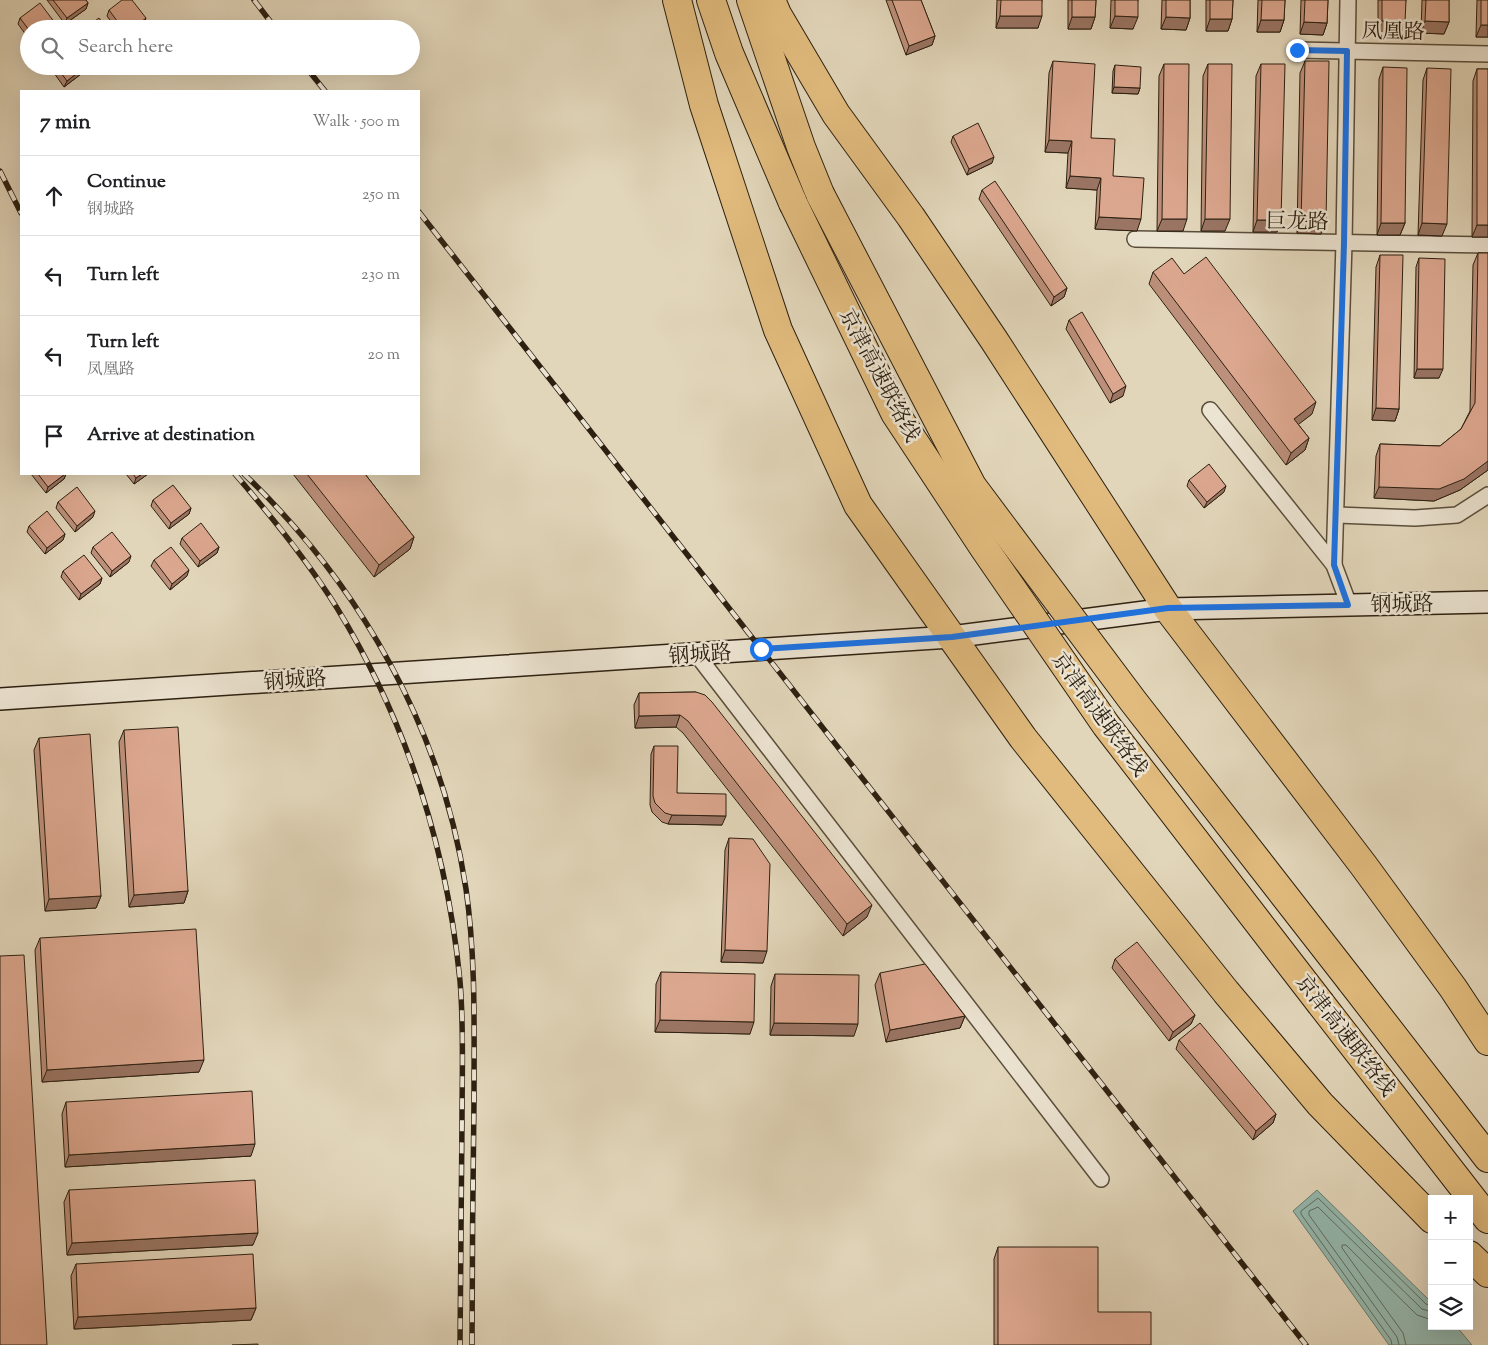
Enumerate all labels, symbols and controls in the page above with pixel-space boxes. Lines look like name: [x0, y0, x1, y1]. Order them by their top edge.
street label: 凤凰路: [1361, 17, 1425, 49]
search box: [20, 20, 420, 75]
icon: search: [38, 34, 66, 62]
text: Search here: [78, 34, 173, 61]
route end: [1286, 39, 1309, 62]
text: 7 min: [40, 108, 91, 138]
text: Walk · 500 m: [313, 111, 400, 134]
text: Continue: [87, 169, 166, 196]
icon: ahead: [40, 182, 68, 210]
text: 250 m: [362, 184, 400, 207]
text: 钢城路: [87, 199, 135, 222]
street label: 巨龙路: [1265, 207, 1329, 239]
icon: left: [40, 262, 68, 290]
text: Turn left: [87, 262, 159, 289]
text: 230 m: [361, 264, 400, 287]
street label: 京津高速联络线: [830, 304, 926, 448]
text: Turn left: [87, 329, 159, 356]
icon: left: [40, 342, 68, 370]
text: 20 m: [367, 344, 400, 367]
text: 凤凰路: [87, 359, 135, 382]
icon: arrive: [40, 422, 68, 450]
text: Arrive at destination: [87, 422, 255, 449]
street label: 钢城路: [1370, 590, 1434, 622]
route start: [750, 638, 773, 661]
street label: 钢城路: [668, 639, 733, 673]
street label: 京津高速联络线: [1043, 647, 1154, 783]
street label: 钢城路: [263, 665, 328, 699]
street label: 京津高速联络线: [1287, 969, 1401, 1103]
map controls: [1428, 1195, 1473, 1330]
button: +: [1428, 1195, 1473, 1240]
button: −: [1428, 1240, 1473, 1285]
button: layers: [1428, 1285, 1473, 1330]

